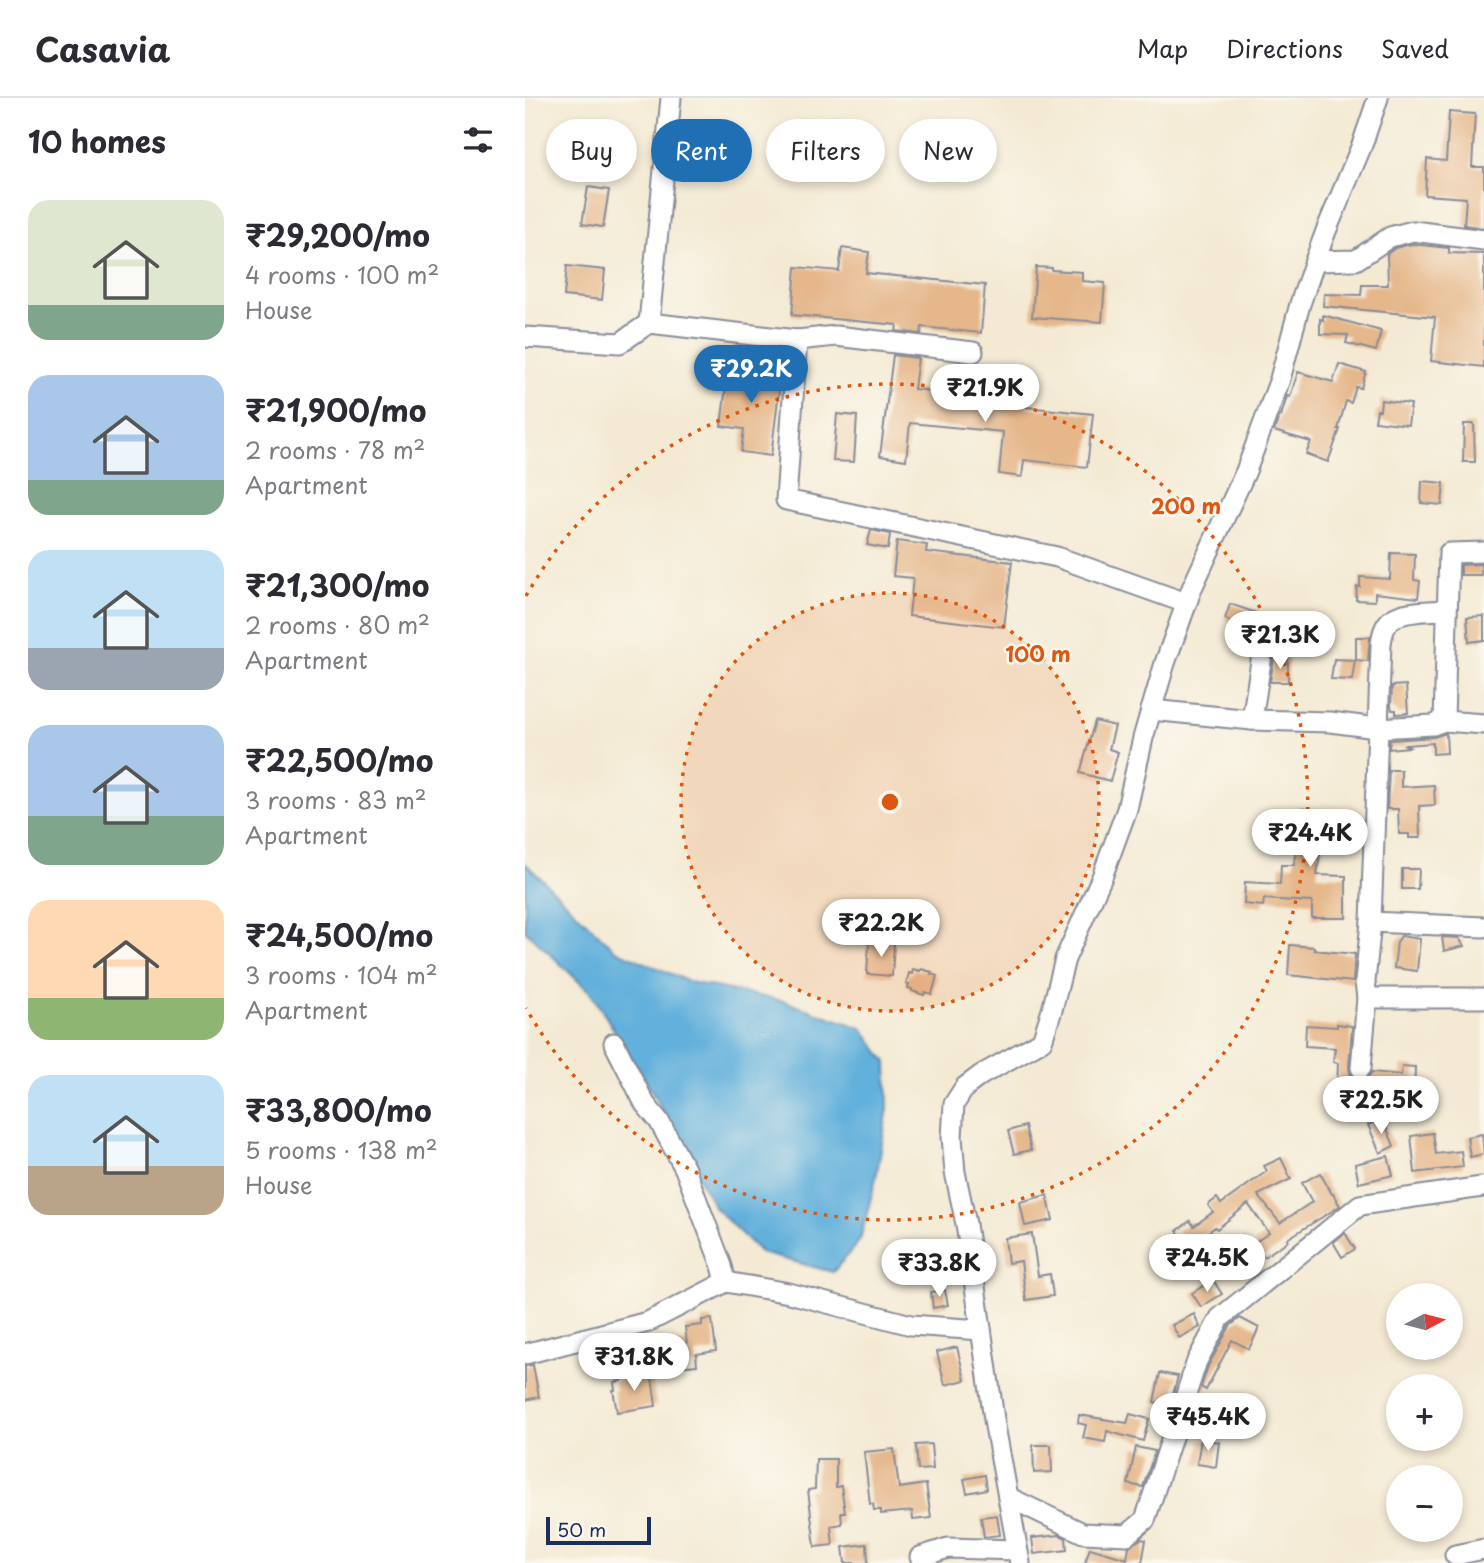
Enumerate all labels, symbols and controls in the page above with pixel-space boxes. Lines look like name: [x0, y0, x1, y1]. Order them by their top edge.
text: Casavia: [35, 23, 170, 73]
text: Map: [1137, 30, 1188, 66]
text: Directions: [1226, 30, 1343, 66]
text: Saved: [1381, 30, 1449, 66]
text: 10 homes: [28, 118, 166, 163]
chip: Buy: [546, 119, 637, 182]
chip: Rent: [651, 119, 752, 182]
chip: Filters: [766, 119, 885, 182]
chip: New: [899, 119, 997, 182]
icon: filters: [459, 121, 497, 159]
text: ₹29,200/mo: [245, 212, 430, 257]
icon: home: [84, 228, 168, 312]
text: 4 rooms · 100 m²: [245, 257, 439, 292]
text: House: [245, 292, 312, 327]
pin: ₹29.2K: [694, 345, 808, 405]
text: ₹29.2K: [710, 350, 792, 385]
pin: ₹21.9K: [928, 364, 1042, 424]
text: ₹21.9K: [946, 369, 1024, 404]
text: ₹21,900/mo: [245, 387, 426, 432]
icon: home: [84, 403, 168, 487]
text: 2 rooms · 78 m²: [245, 432, 425, 467]
text: Apartment: [245, 467, 368, 502]
text: 200 m: [1151, 489, 1221, 521]
text: ₹21,300/mo: [245, 562, 429, 607]
icon: home: [84, 578, 168, 662]
text: 2 rooms · 80 m²: [245, 607, 430, 642]
pin: ₹21.3K: [1223, 612, 1337, 671]
text: ₹21.3K: [1240, 616, 1320, 651]
text: 100 m: [1005, 637, 1071, 669]
text: Apartment: [245, 642, 368, 677]
text: ₹22,500/mo: [245, 737, 433, 782]
icon: home: [84, 753, 168, 837]
text: 3 rooms · 83 m²: [245, 782, 427, 817]
centre of rings: [878, 790, 902, 814]
pin: ₹24.4K: [1253, 810, 1367, 869]
text: ₹24.4K: [1268, 814, 1352, 849]
text: Apartment: [245, 817, 368, 852]
pin: ₹22.2K: [824, 900, 938, 959]
text: ₹22.2K: [838, 904, 924, 939]
text: ₹24,500/mo: [245, 912, 433, 957]
icon: home: [84, 928, 168, 1012]
text: 3 rooms · 104 m²: [245, 957, 438, 992]
text: Apartment: [245, 992, 368, 1027]
pin: ₹22.5K: [1324, 1076, 1438, 1136]
text: ₹22.5K: [1339, 1081, 1423, 1116]
text: ₹33,800/mo: [245, 1087, 432, 1132]
icon: home: [84, 1103, 168, 1187]
text: 5 rooms · 138 m²: [245, 1132, 438, 1167]
text: House: [245, 1167, 312, 1202]
pin: ₹24.5K: [1150, 1234, 1264, 1294]
text: ₹24.5K: [1165, 1239, 1249, 1274]
pin: ₹33.8K: [882, 1240, 996, 1299]
text: ₹33.8K: [897, 1244, 981, 1279]
north arrow: [1386, 1283, 1463, 1360]
map controls: [1386, 1283, 1463, 1542]
pin: ₹31.8K: [577, 1334, 691, 1393]
text: ₹31.8K: [594, 1338, 674, 1373]
button: +: [1386, 1374, 1463, 1451]
pin: ₹45.4K: [1151, 1394, 1265, 1453]
text: ₹45.4K: [1166, 1398, 1250, 1433]
button: −: [1386, 1465, 1463, 1542]
scale bar: [546, 1514, 651, 1546]
text: 50 m: [557, 1515, 606, 1543]

